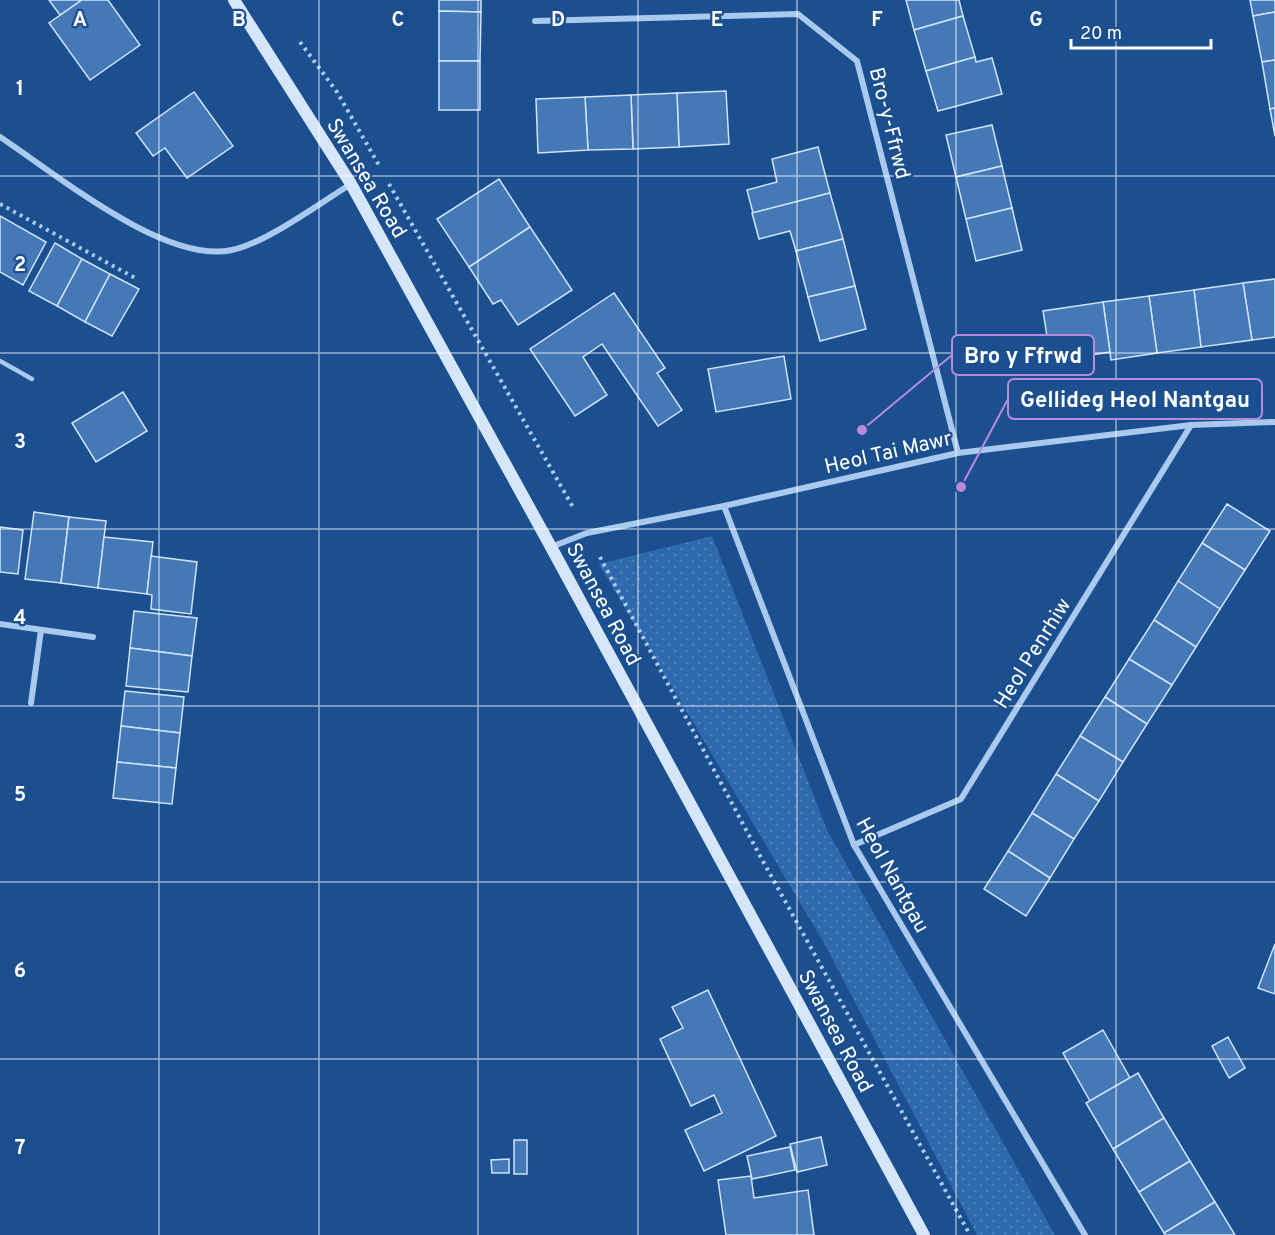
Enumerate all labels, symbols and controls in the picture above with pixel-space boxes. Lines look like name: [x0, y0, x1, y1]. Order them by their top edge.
text: A: [73, 8, 87, 34]
text: B: [232, 8, 246, 34]
text: C: [392, 8, 404, 34]
text: D: [551, 8, 565, 34]
text: E: [711, 8, 723, 34]
text: F: [871, 8, 883, 34]
text: G: [1029, 8, 1043, 34]
scale bar: [1071, 12, 1210, 50]
text: 20 m: [1080, 23, 1122, 46]
street label: Bro-y-Ffrwd: [862, 65, 915, 182]
text: 1: [16, 77, 24, 103]
street label: Swansea Road: [319, 114, 412, 244]
text: 2: [14, 253, 26, 279]
callout: Bro y Ffrwd: [952, 335, 1094, 375]
text: Bro y Ffrwd: [964, 344, 1082, 371]
callout: Gellideg Heol Nantgau: [1008, 379, 1262, 419]
text: Gellideg Heol Nantgau: [1020, 388, 1250, 415]
street label: Heol Tai Mawr: [822, 426, 955, 481]
text: 3: [14, 430, 26, 456]
street label: Swansea Road: [559, 539, 646, 671]
street label: Heol Penrhiw: [989, 593, 1078, 714]
text: 4: [14, 606, 26, 632]
text: 5: [14, 783, 26, 809]
street label: Heol Nantgau: [849, 813, 935, 938]
text: 6: [14, 959, 26, 985]
street label: Swansea Road: [791, 966, 878, 1098]
text: 7: [15, 1136, 25, 1162]

